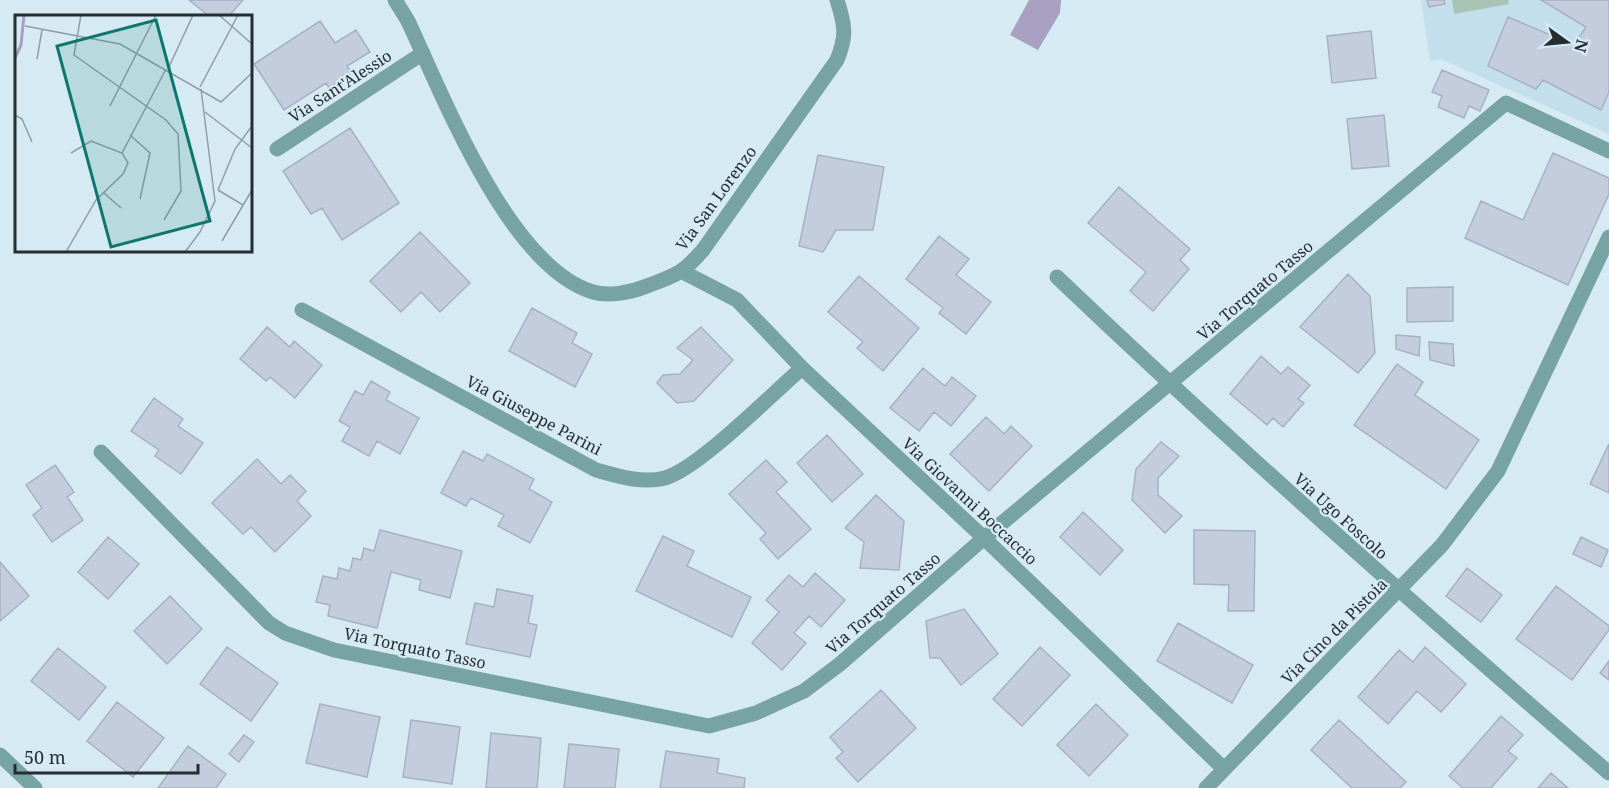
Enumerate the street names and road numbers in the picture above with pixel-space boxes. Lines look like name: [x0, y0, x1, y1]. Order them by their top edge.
street label: Via Sant'Alessio: [284, 44, 396, 128]
street label: Via San Lorenzo: [671, 141, 761, 255]
street label: Via Torquato Tasso: [1192, 235, 1318, 345]
street label: Via Giuseppe Parini: [462, 370, 606, 460]
street label: Via Giovanni Boccaccio: [898, 432, 1042, 570]
street label: Via Ugo Foscolo: [1289, 468, 1393, 564]
street label: Via Torquato Tasso: [821, 547, 945, 659]
street label: Via Cino da Pistoia: [1276, 573, 1392, 689]
street label: Via Torquato Tasso: [342, 622, 488, 674]

